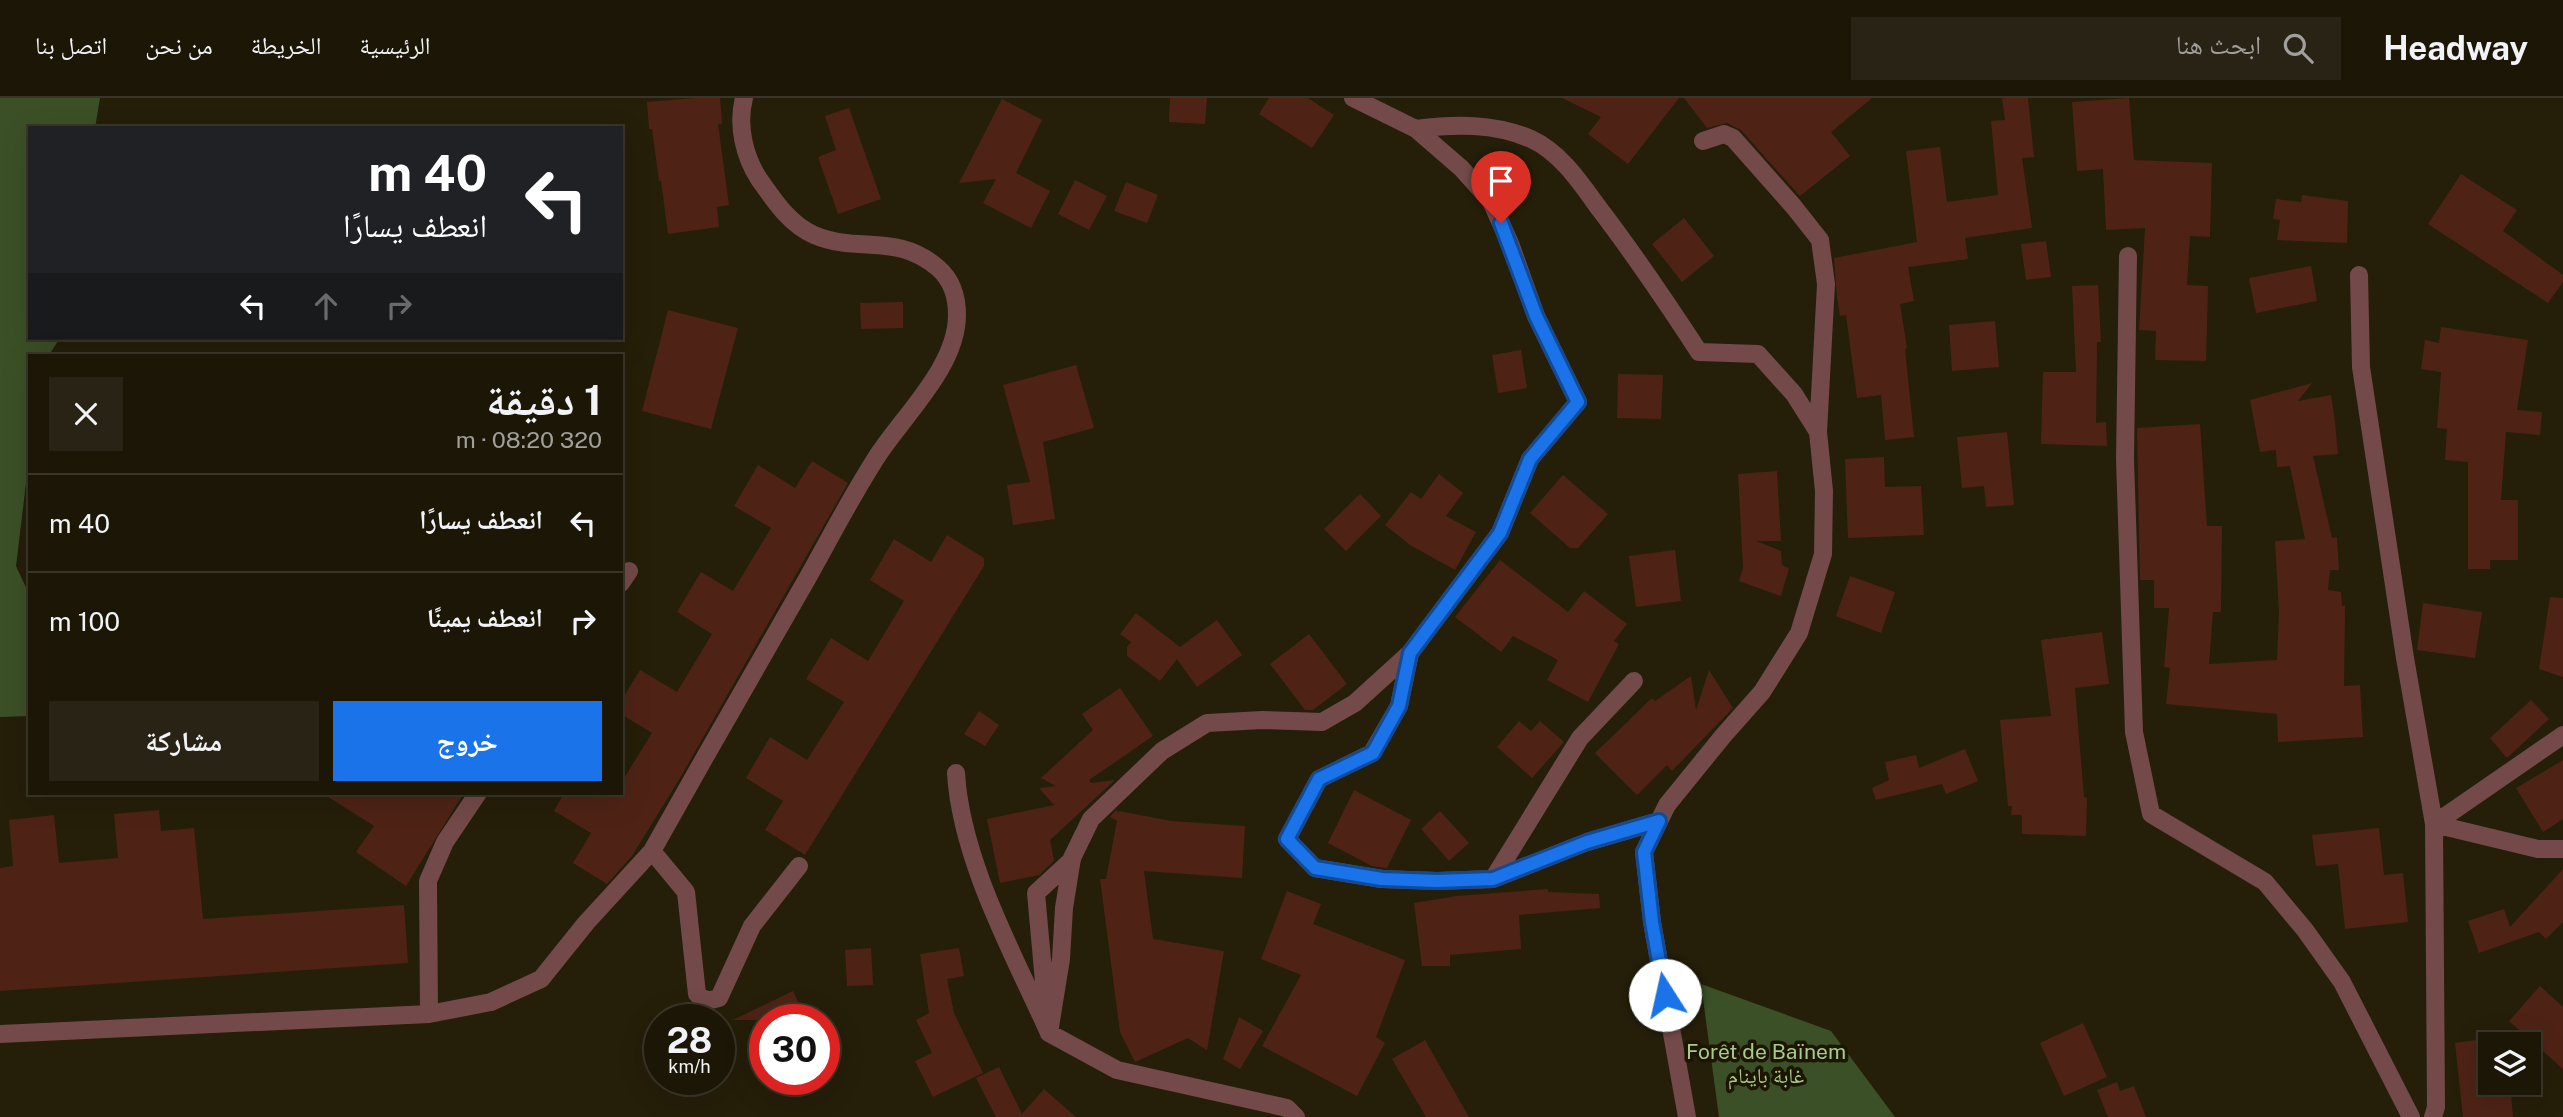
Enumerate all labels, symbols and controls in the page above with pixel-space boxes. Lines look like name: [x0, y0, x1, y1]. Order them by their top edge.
search box: [1851, 17, 2341, 80]
text: ابحث هنا: [2176, 29, 2261, 60]
icon: search: [2279, 29, 2317, 67]
text: Headway: [2383, 29, 2528, 67]
text: اتصل بنا: [35, 31, 107, 59]
text: من نحن: [145, 31, 213, 59]
text: الخريطة: [251, 31, 321, 59]
text: الرئيسية: [359, 31, 431, 59]
text: 40 m: [368, 144, 487, 202]
pin: [1471, 151, 1531, 223]
icon: left: [511, 154, 602, 245]
icon: arrive: [1482, 162, 1520, 200]
text: انعطف يسارًا: [343, 207, 487, 244]
icon: left: [234, 287, 272, 325]
icon: ahead: [307, 287, 345, 325]
icon: right: [380, 287, 418, 325]
text: 1 دقيقة: [486, 375, 602, 424]
button: close: [49, 377, 123, 451]
text: 320 m · 08:20: [456, 426, 602, 453]
text: انعطف يسارًا: [419, 504, 543, 535]
icon: left: [564, 504, 602, 542]
text: 40 m: [49, 508, 110, 539]
text: انعطف يمينًا: [427, 602, 543, 633]
icon: right: [564, 602, 602, 640]
text: 100 m: [49, 606, 120, 637]
button: مشاركة: [49, 701, 319, 781]
button: خروج: [333, 701, 602, 781]
position arrow: [1628, 958, 1702, 1032]
speed limit sign: 30: [749, 1004, 840, 1095]
text: 28: [667, 1020, 712, 1061]
map controls: [2478, 1032, 2541, 1095]
button: layers: [2478, 1032, 2541, 1095]
park label: Forêt de Baïnem غابة باينام: [1686, 1039, 1846, 1090]
text: km/h: [668, 1056, 711, 1077]

